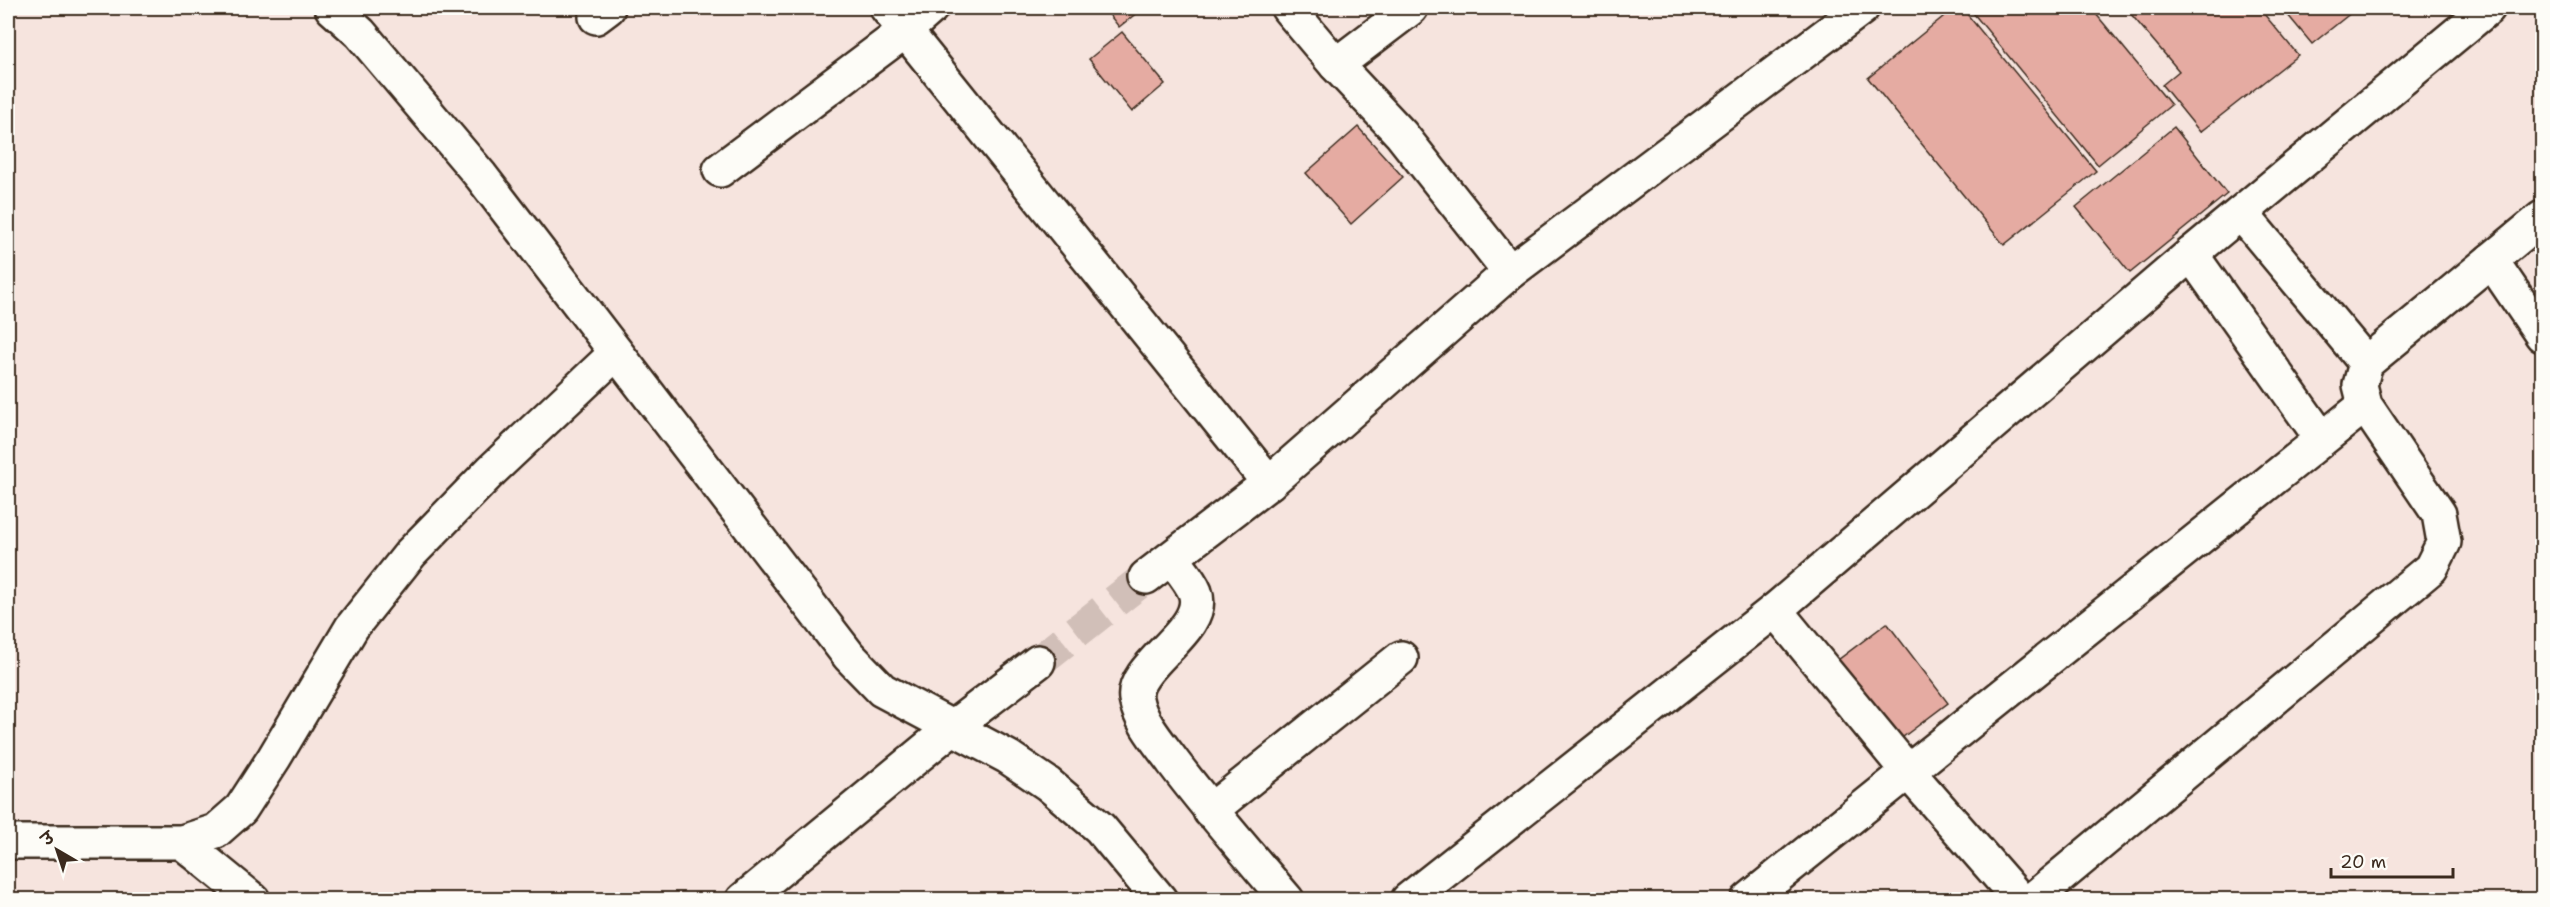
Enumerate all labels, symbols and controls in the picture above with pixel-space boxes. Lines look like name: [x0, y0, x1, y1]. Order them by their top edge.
north arrow: [27, 820, 87, 880]
text: उ: [36, 826, 60, 852]
scale bar: [2331, 841, 2452, 879]
text: 20 m: [2340, 850, 2386, 874]

